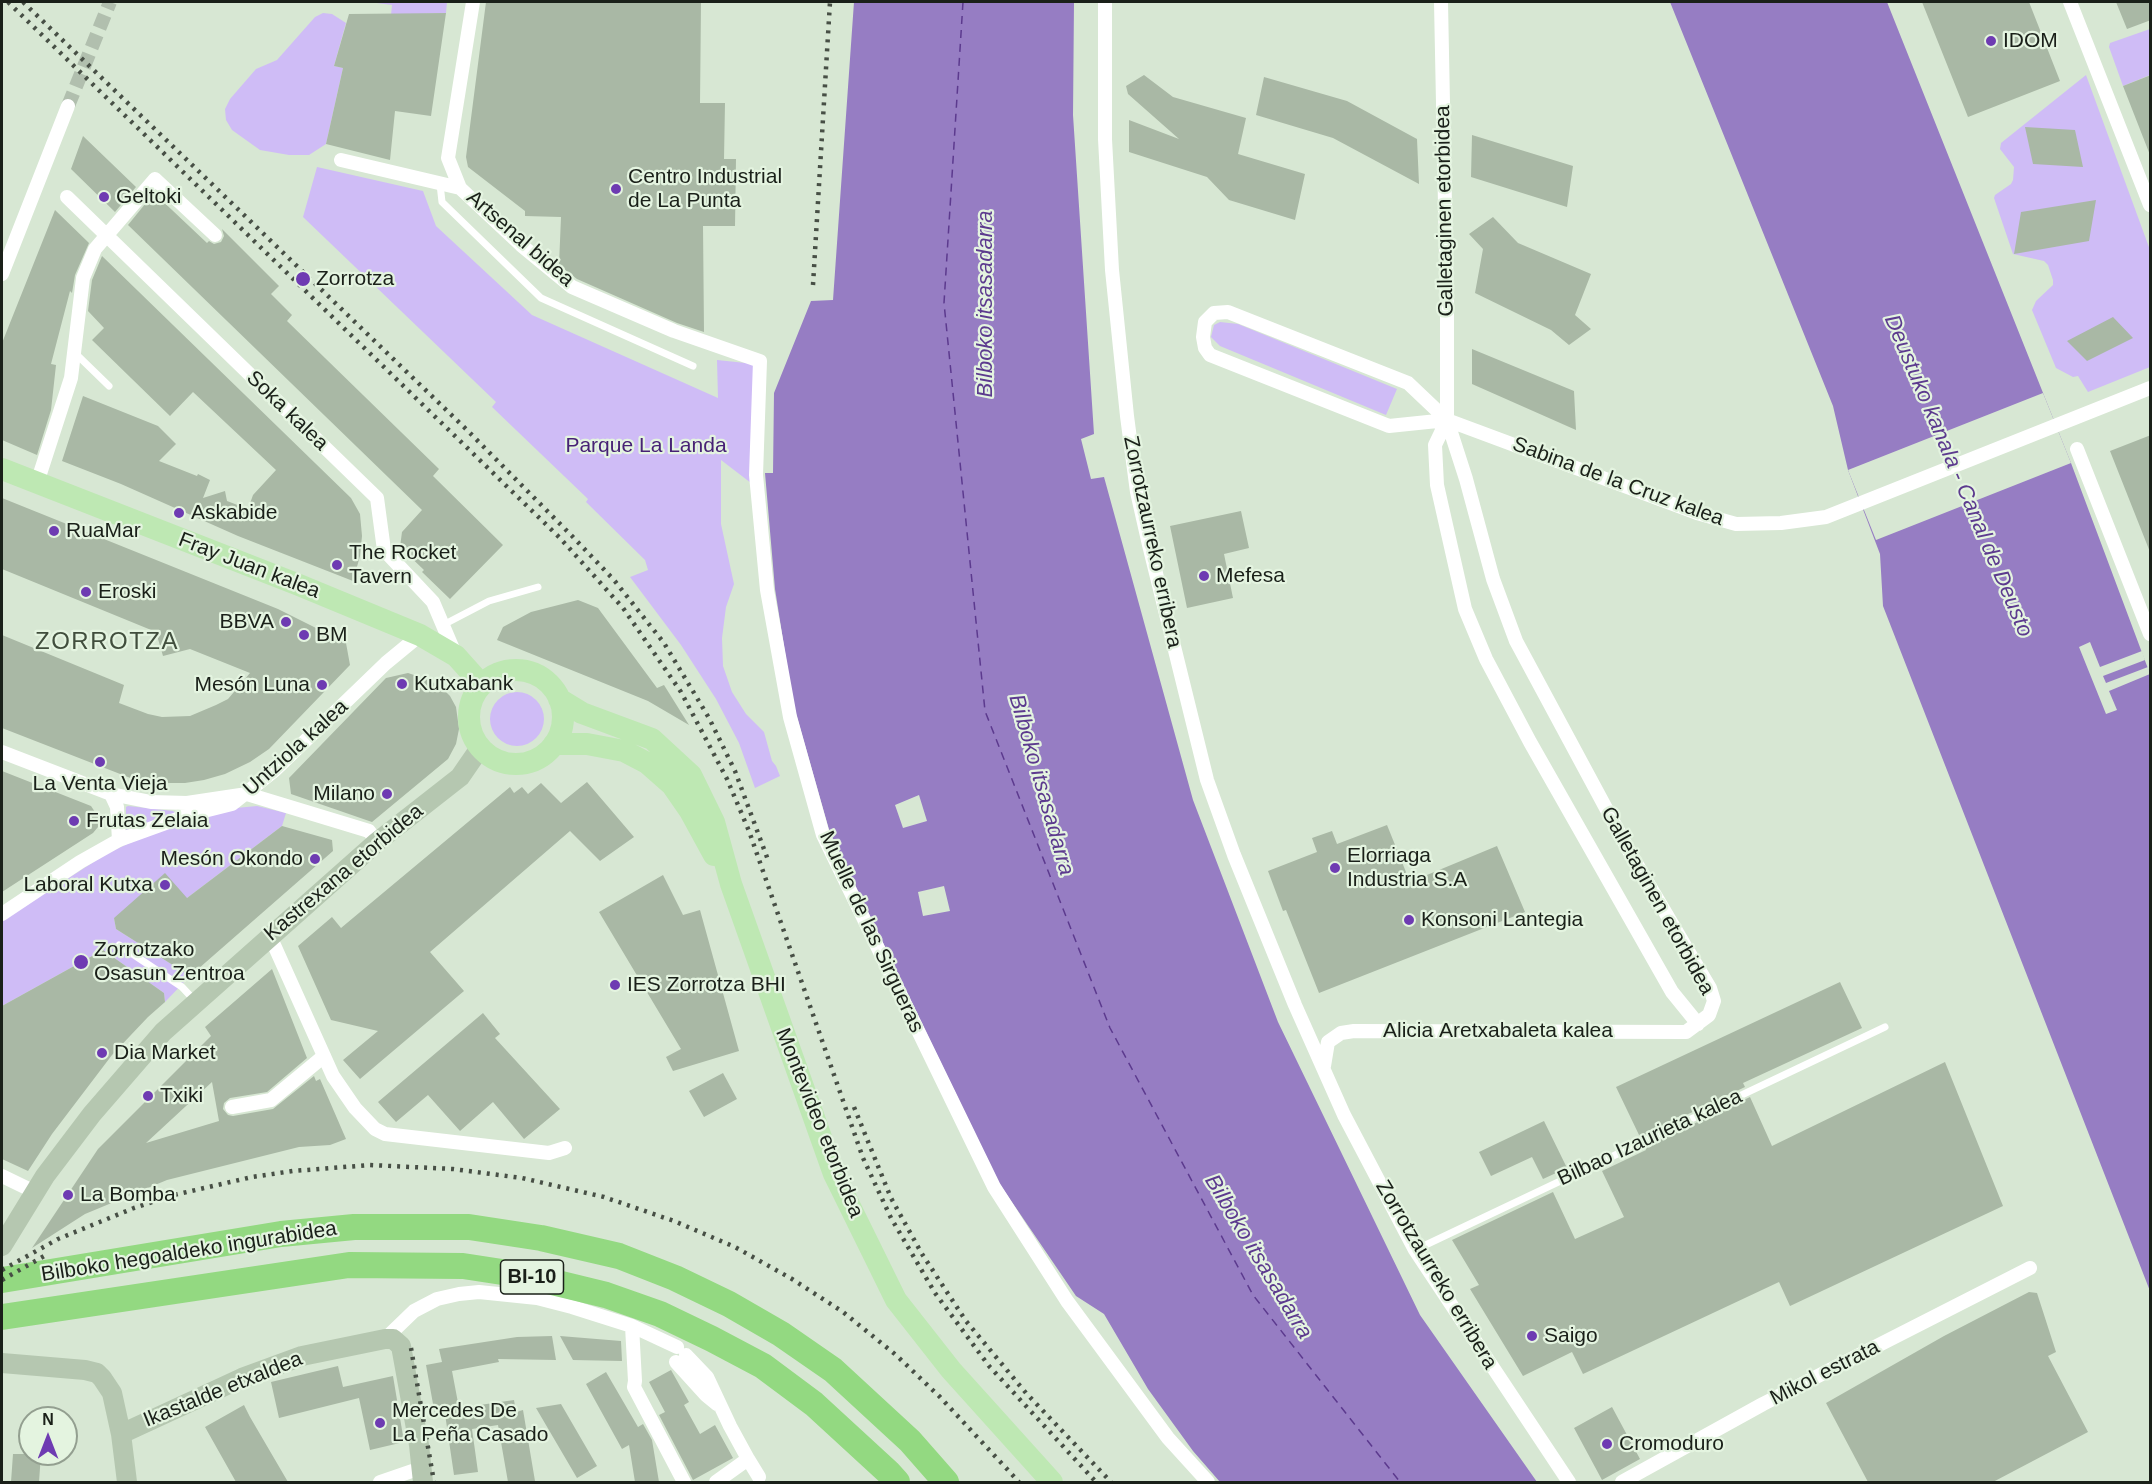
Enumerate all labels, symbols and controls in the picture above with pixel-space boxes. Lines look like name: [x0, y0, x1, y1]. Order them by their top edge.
place label: IDOM: [2003, 28, 2058, 54]
marker: IDOM: [1984, 34, 1998, 48]
street label: Galletaginen etorbidea: [1431, 105, 1459, 317]
place label: Centro Industrial de La Punta: [628, 164, 782, 214]
marker: Centro Industrial de La Punta: [609, 182, 623, 196]
place label: Geltoki: [116, 184, 181, 210]
street label: Artsenal bidea: [461, 185, 579, 293]
marker: Geltoki: [97, 190, 111, 204]
water label: Bilboko itsasadarra: [973, 210, 999, 398]
place label: Zorrotza: [316, 266, 394, 292]
marker: Zorrotza: [294, 270, 312, 288]
water label: Deustuko kanala - Canal de Deusto: [1878, 311, 2038, 641]
street label: Soka kalea: [241, 366, 333, 456]
street label: Sabina de la Cruz kalea: [1509, 432, 1727, 532]
park label: Parque La Landa: [565, 433, 727, 459]
street label: Zorrotzaurreko erribera: [1117, 434, 1187, 650]
place label: Askabide: [191, 500, 277, 526]
marker: Askabide: [172, 506, 186, 520]
place label: RuaMar: [66, 518, 141, 544]
marker: RuaMar: [47, 524, 61, 538]
street label: Fray Juan kalea: [175, 527, 323, 605]
place label: The Rocket Tavern: [349, 540, 456, 590]
marker: The Rocket Tavern: [330, 558, 344, 572]
place label: Mefesa: [1216, 563, 1285, 589]
marker: Mefesa: [1197, 569, 1211, 583]
place label: Eroski: [98, 579, 156, 605]
marker: Eroski: [79, 585, 93, 599]
place label: BBVA: [220, 609, 274, 635]
marker: BBVA: [279, 615, 293, 629]
place label: BM: [316, 622, 348, 648]
district label: ZORROTZA: [35, 628, 179, 656]
marker: BM: [297, 628, 311, 642]
place label: Kutxabank: [414, 671, 513, 697]
place label: Mesón Luna: [194, 672, 310, 698]
marker: Kutxabank: [395, 677, 409, 691]
marker: Mesón Luna: [315, 678, 329, 692]
water label: Bilboko itsasadarra: [1003, 691, 1079, 879]
street label: Untziola kalea: [239, 695, 353, 801]
marker: La Venta Vieja: [93, 755, 107, 769]
place label: La Venta Vieja: [32, 771, 168, 797]
place label: Milano: [313, 781, 375, 807]
marker: Milano: [380, 787, 394, 801]
street label: Kastrexana etorbidea: [259, 799, 429, 947]
street label: Galletaginen etorbidea: [1595, 802, 1719, 1000]
place label: Frutas Zelaia: [86, 808, 209, 834]
marker: Frutas Zelaia: [67, 814, 81, 828]
street label: Muelle de las Sirgueras: [813, 827, 929, 1037]
place label: Elorriaga Industria S.A: [1347, 843, 1467, 893]
place label: Mesón Okondo: [161, 846, 303, 872]
marker: Mesón Okondo: [308, 852, 322, 866]
marker: Elorriaga Industria S.A: [1328, 861, 1342, 875]
place label: Laboral Kutxa: [23, 872, 153, 898]
marker: Laboral Kutxa: [158, 878, 172, 892]
place label: Konsoni Lantegia: [1421, 907, 1583, 933]
marker: Konsoni Lantegia: [1402, 913, 1416, 927]
place label: Zorrotzako Osasun Zentroa: [94, 937, 245, 987]
marker: Zorrotzako Osasun Zentroa: [72, 953, 90, 971]
place label: IES Zorrotza BHI: [627, 972, 786, 998]
marker: IES Zorrotza BHI: [608, 978, 622, 992]
street label: Alicia Aretxabaleta kalea: [1383, 1018, 1613, 1044]
street label: Montevideo etorbidea: [769, 1025, 869, 1221]
place label: Dia Market: [114, 1040, 216, 1066]
marker: Dia Market: [95, 1046, 109, 1060]
place label: Txiki: [160, 1083, 203, 1109]
street label: Bilbao Izaurieta kalea: [1554, 1084, 1746, 1192]
marker: Txiki: [141, 1089, 155, 1103]
water label: Bilboko itsasadarra: [1199, 1170, 1317, 1344]
street label: Zorrotzaurreko erribera: [1370, 1176, 1502, 1374]
place label: La Bomba: [80, 1182, 176, 1208]
marker: La Bomba: [61, 1188, 75, 1202]
street label: Bilboko hegoaldeko ingurabidea: [39, 1216, 339, 1288]
road number: BI-10: [500, 1260, 564, 1294]
place label: Saigo: [1544, 1323, 1598, 1349]
marker: Saigo: [1525, 1329, 1539, 1343]
street label: Mikol estrata: [1766, 1335, 1884, 1411]
street label: Ikastalde etxaldea: [140, 1347, 306, 1433]
place label: Mercedes De La Peña Casado: [392, 1398, 548, 1448]
north arrow: [18, 1406, 78, 1466]
text: N: [42, 1411, 54, 1428]
marker: Mercedes De La Peña Casado: [373, 1416, 387, 1430]
place label: Cromoduro: [1619, 1431, 1724, 1457]
marker: Cromoduro: [1600, 1437, 1614, 1451]

